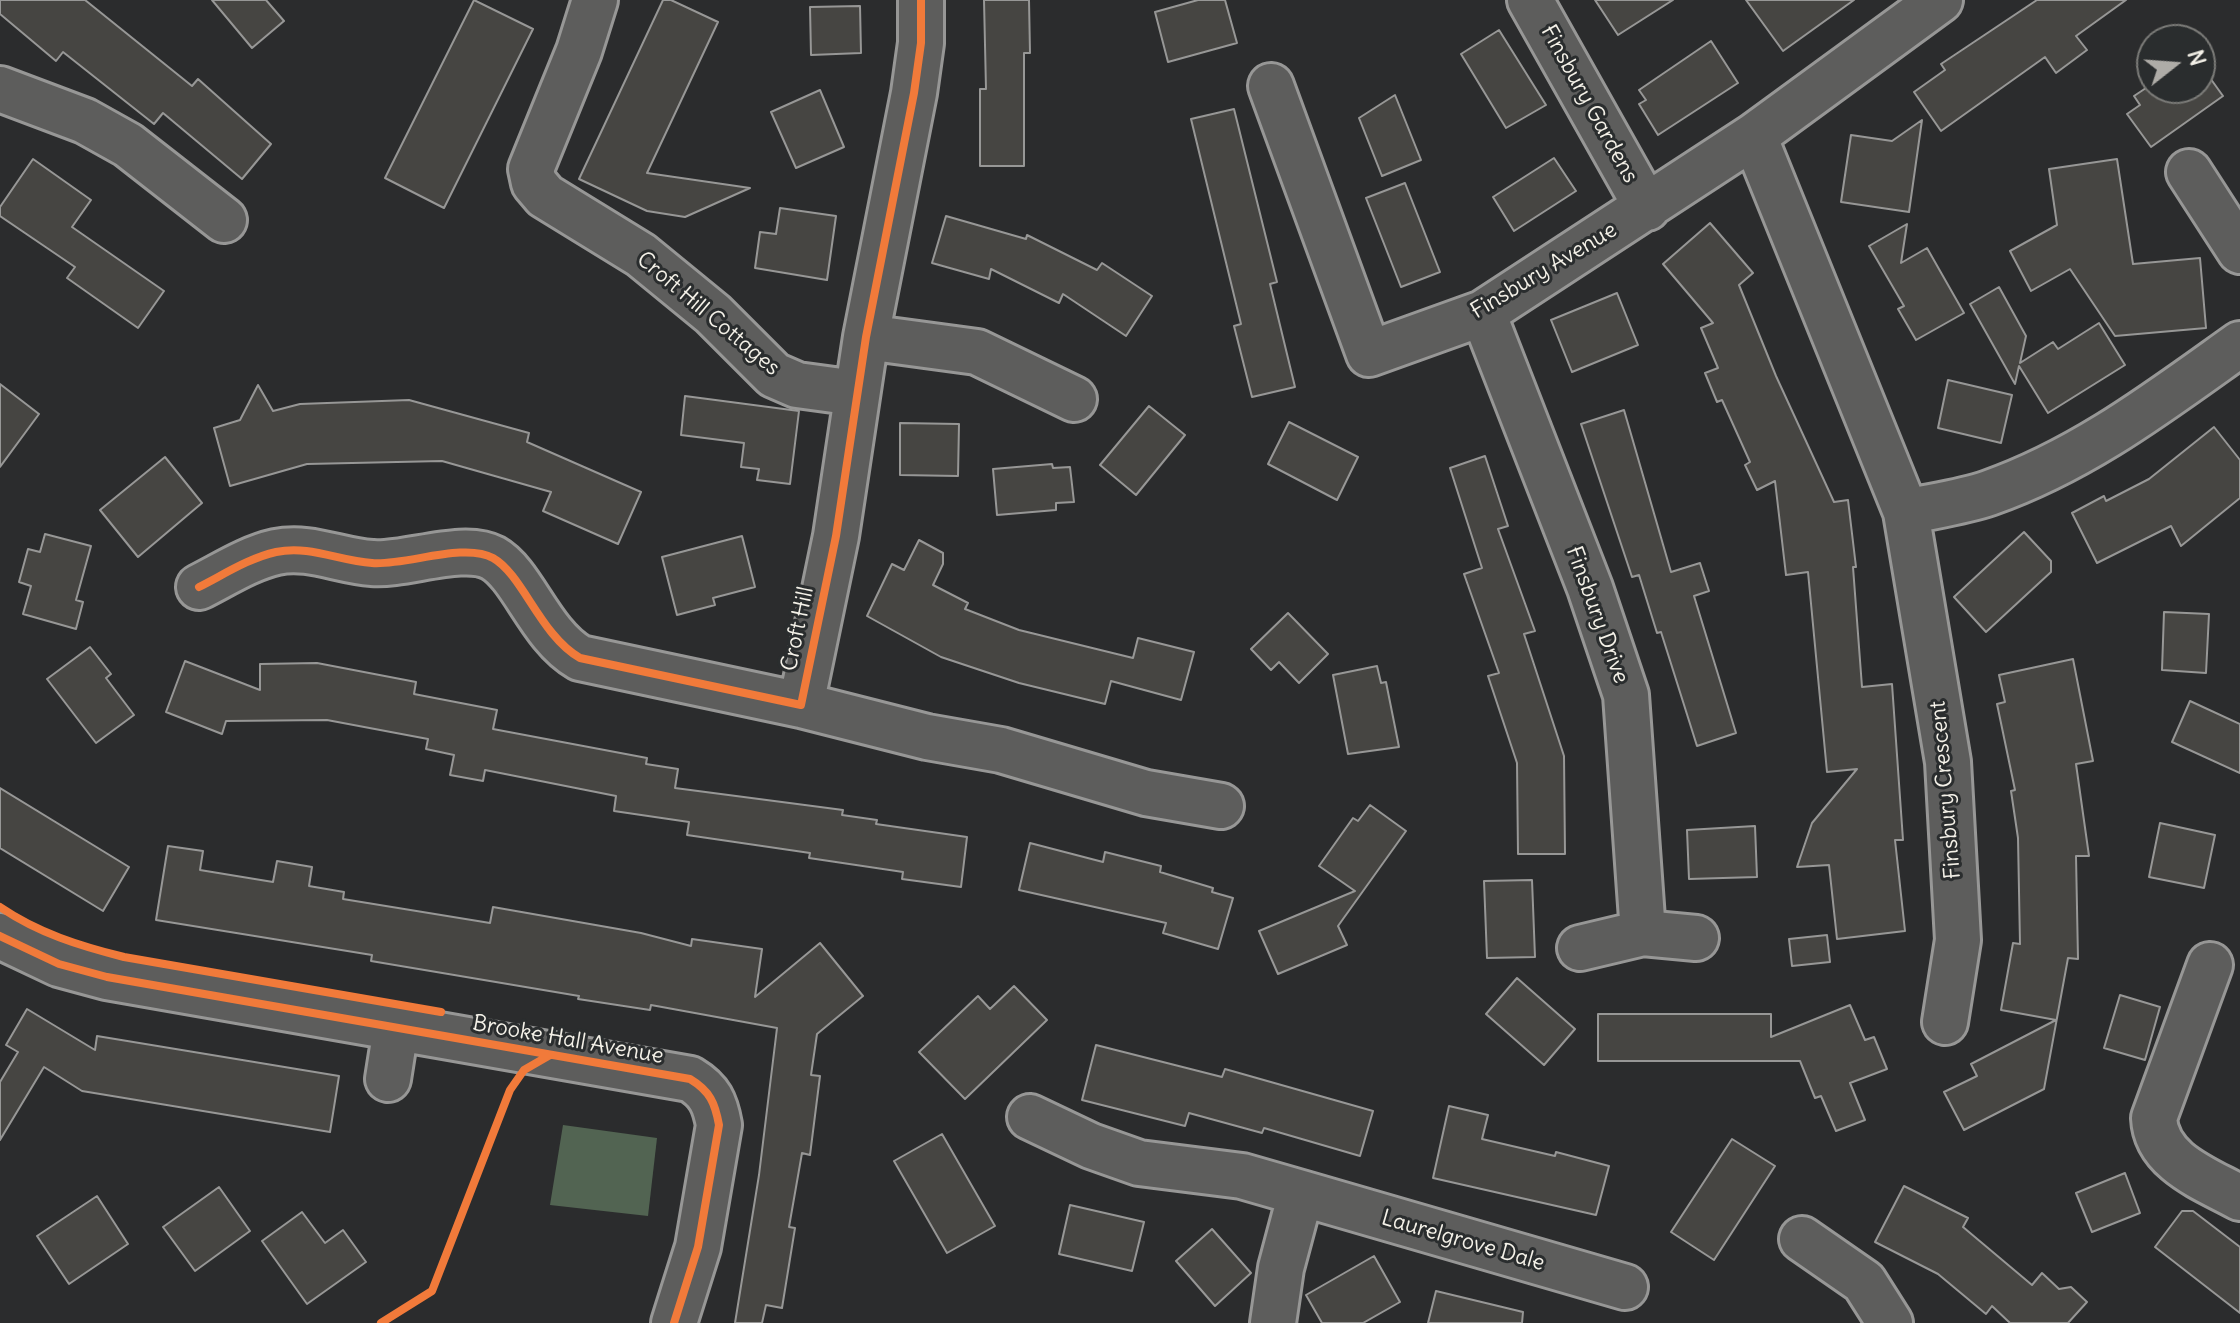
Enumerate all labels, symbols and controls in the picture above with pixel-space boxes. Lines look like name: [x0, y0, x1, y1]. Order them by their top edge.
street label: Finsbury Gardens: [1535, 20, 1643, 188]
north arrow: [2136, 24, 2216, 104]
text: N: [2181, 46, 2213, 69]
street label: Finsbury Avenue: [1466, 217, 1622, 325]
street label: Croft Hill Cottages: [631, 246, 785, 382]
street label: Finsbury Drive: [1560, 543, 1634, 687]
street label: Croft Hill: [776, 584, 820, 674]
street label: Finsbury Crescent: [1925, 700, 1967, 880]
street label: Brooke Hall Avenue: [471, 1010, 665, 1070]
street label: Laurelgrove Dale: [1378, 1205, 1548, 1277]

